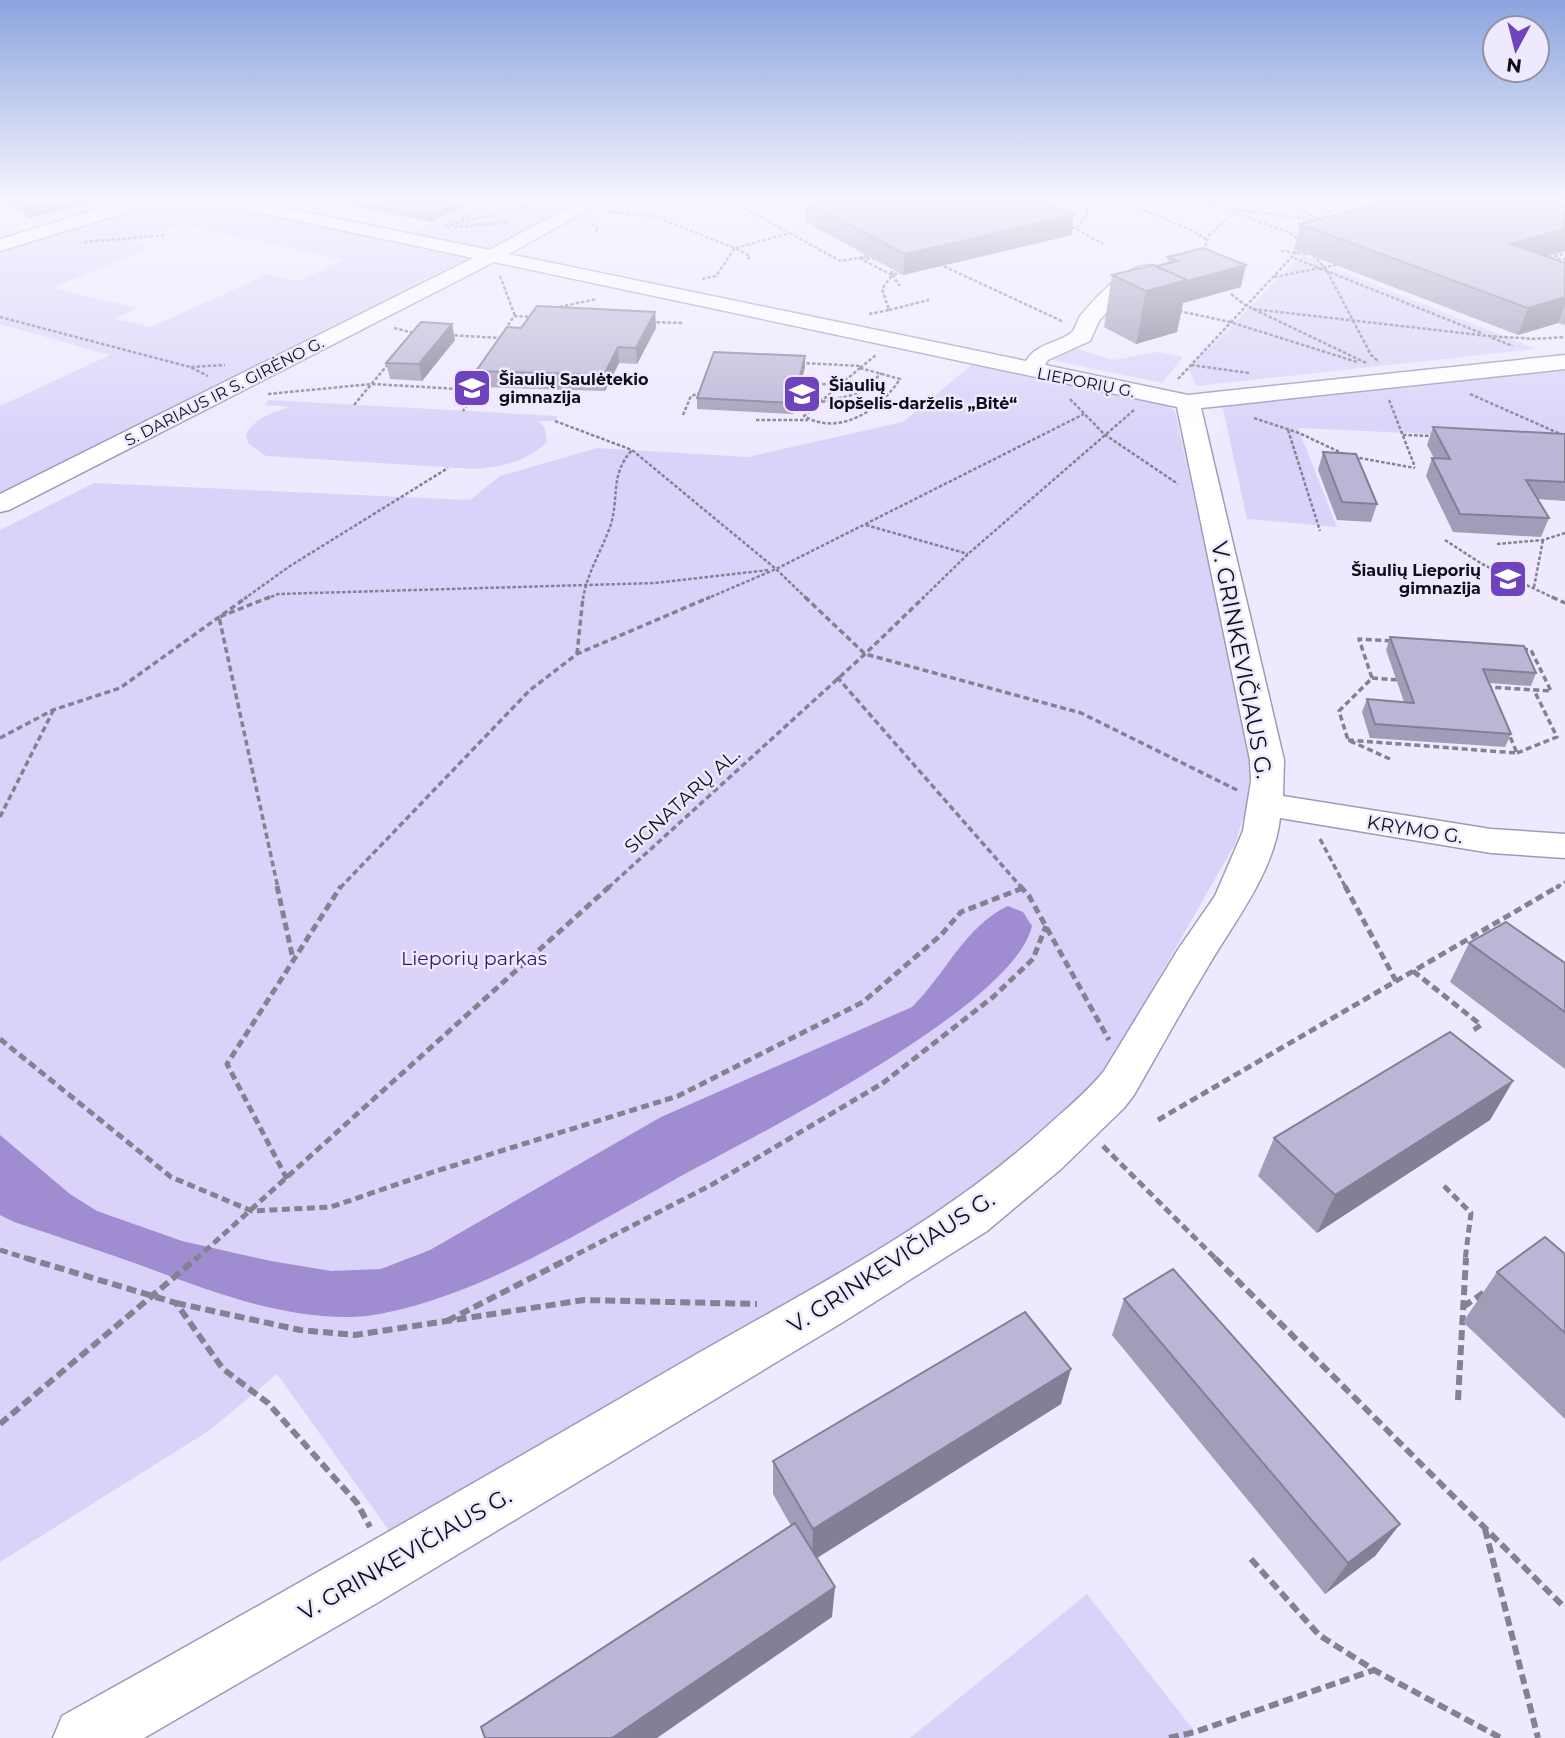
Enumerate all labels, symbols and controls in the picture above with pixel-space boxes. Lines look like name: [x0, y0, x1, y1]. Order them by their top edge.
north arrow: [1481, 14, 1551, 84]
text: N: [1505, 53, 1523, 78]
street label: S. DARIAUS IR S. GIRĖNO G.: [121, 333, 327, 450]
street label: LIEPORIŲ G.: [1035, 364, 1136, 401]
school or university icon: Šiaulių Saulėtekio gimnazija: [451, 367, 493, 409]
place label: Šiaulių Saulėtekio gimnazija: [499, 370, 649, 407]
school or university icon: Šiaulių lopšelis-darželis „Bitė“: [781, 373, 823, 415]
place label: Šiaulių lopšelis-darželis „Bitė“: [829, 376, 1017, 413]
street label: V. GRINKEVIČIAUS G.: [1205, 539, 1279, 781]
school or university icon: Šiaulių Lieporių gimnazija: [1487, 558, 1529, 600]
place label: Šiaulių Lieporių gimnazija: [1351, 561, 1481, 598]
street label: SIGNATARŲ AL.: [620, 742, 745, 858]
street label: KRYMO G.: [1365, 811, 1465, 848]
park label: Lieporių parkas: [401, 947, 547, 970]
street label: V. GRINKEVIČIAUS G.: [782, 1185, 1000, 1339]
street label: V. GRINKEVIČIAUS G.: [294, 1482, 516, 1626]

